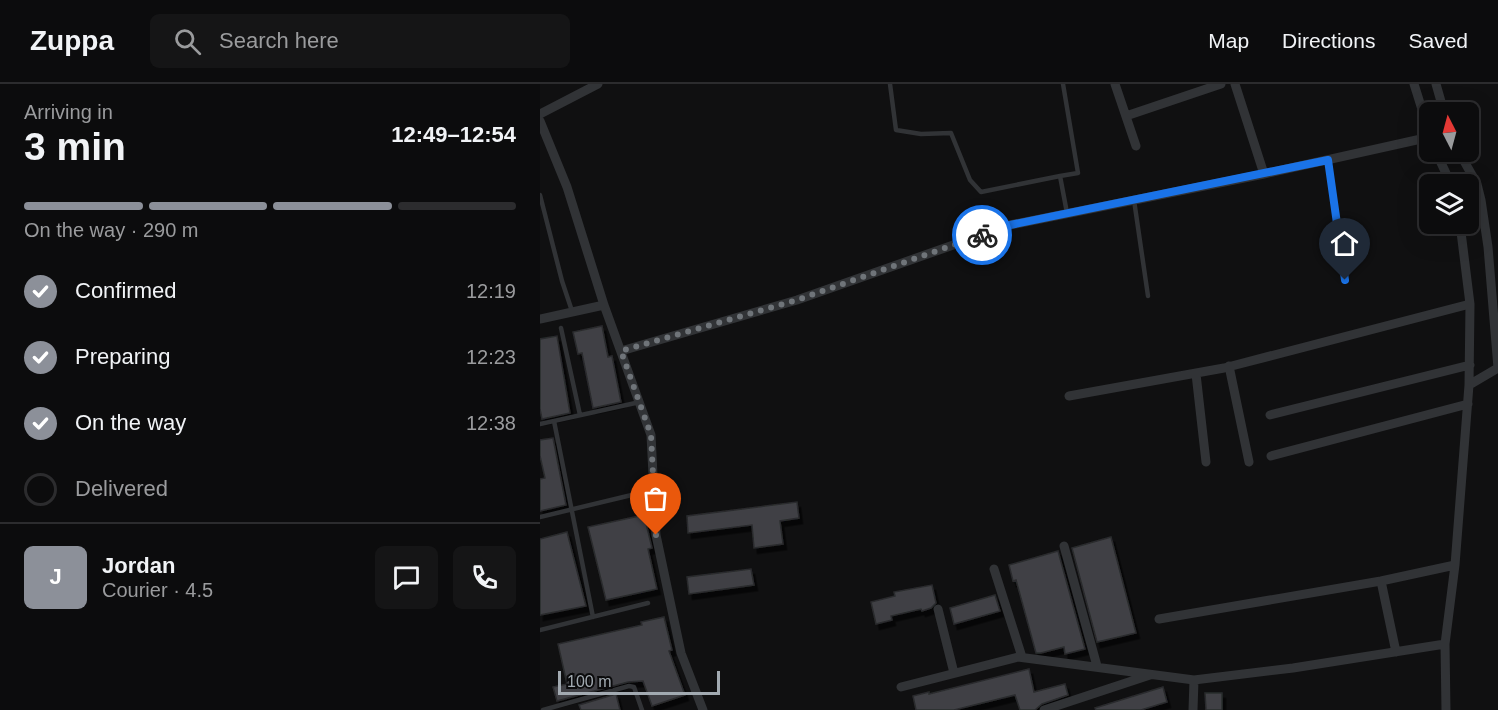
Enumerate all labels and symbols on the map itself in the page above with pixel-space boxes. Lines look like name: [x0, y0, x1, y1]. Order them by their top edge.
north arrow: [1419, 102, 1479, 162]
courier: [952, 205, 1012, 265]
pin: [1319, 218, 1370, 280]
pin: [630, 473, 681, 535]
scale bar: [558, 668, 720, 696]

